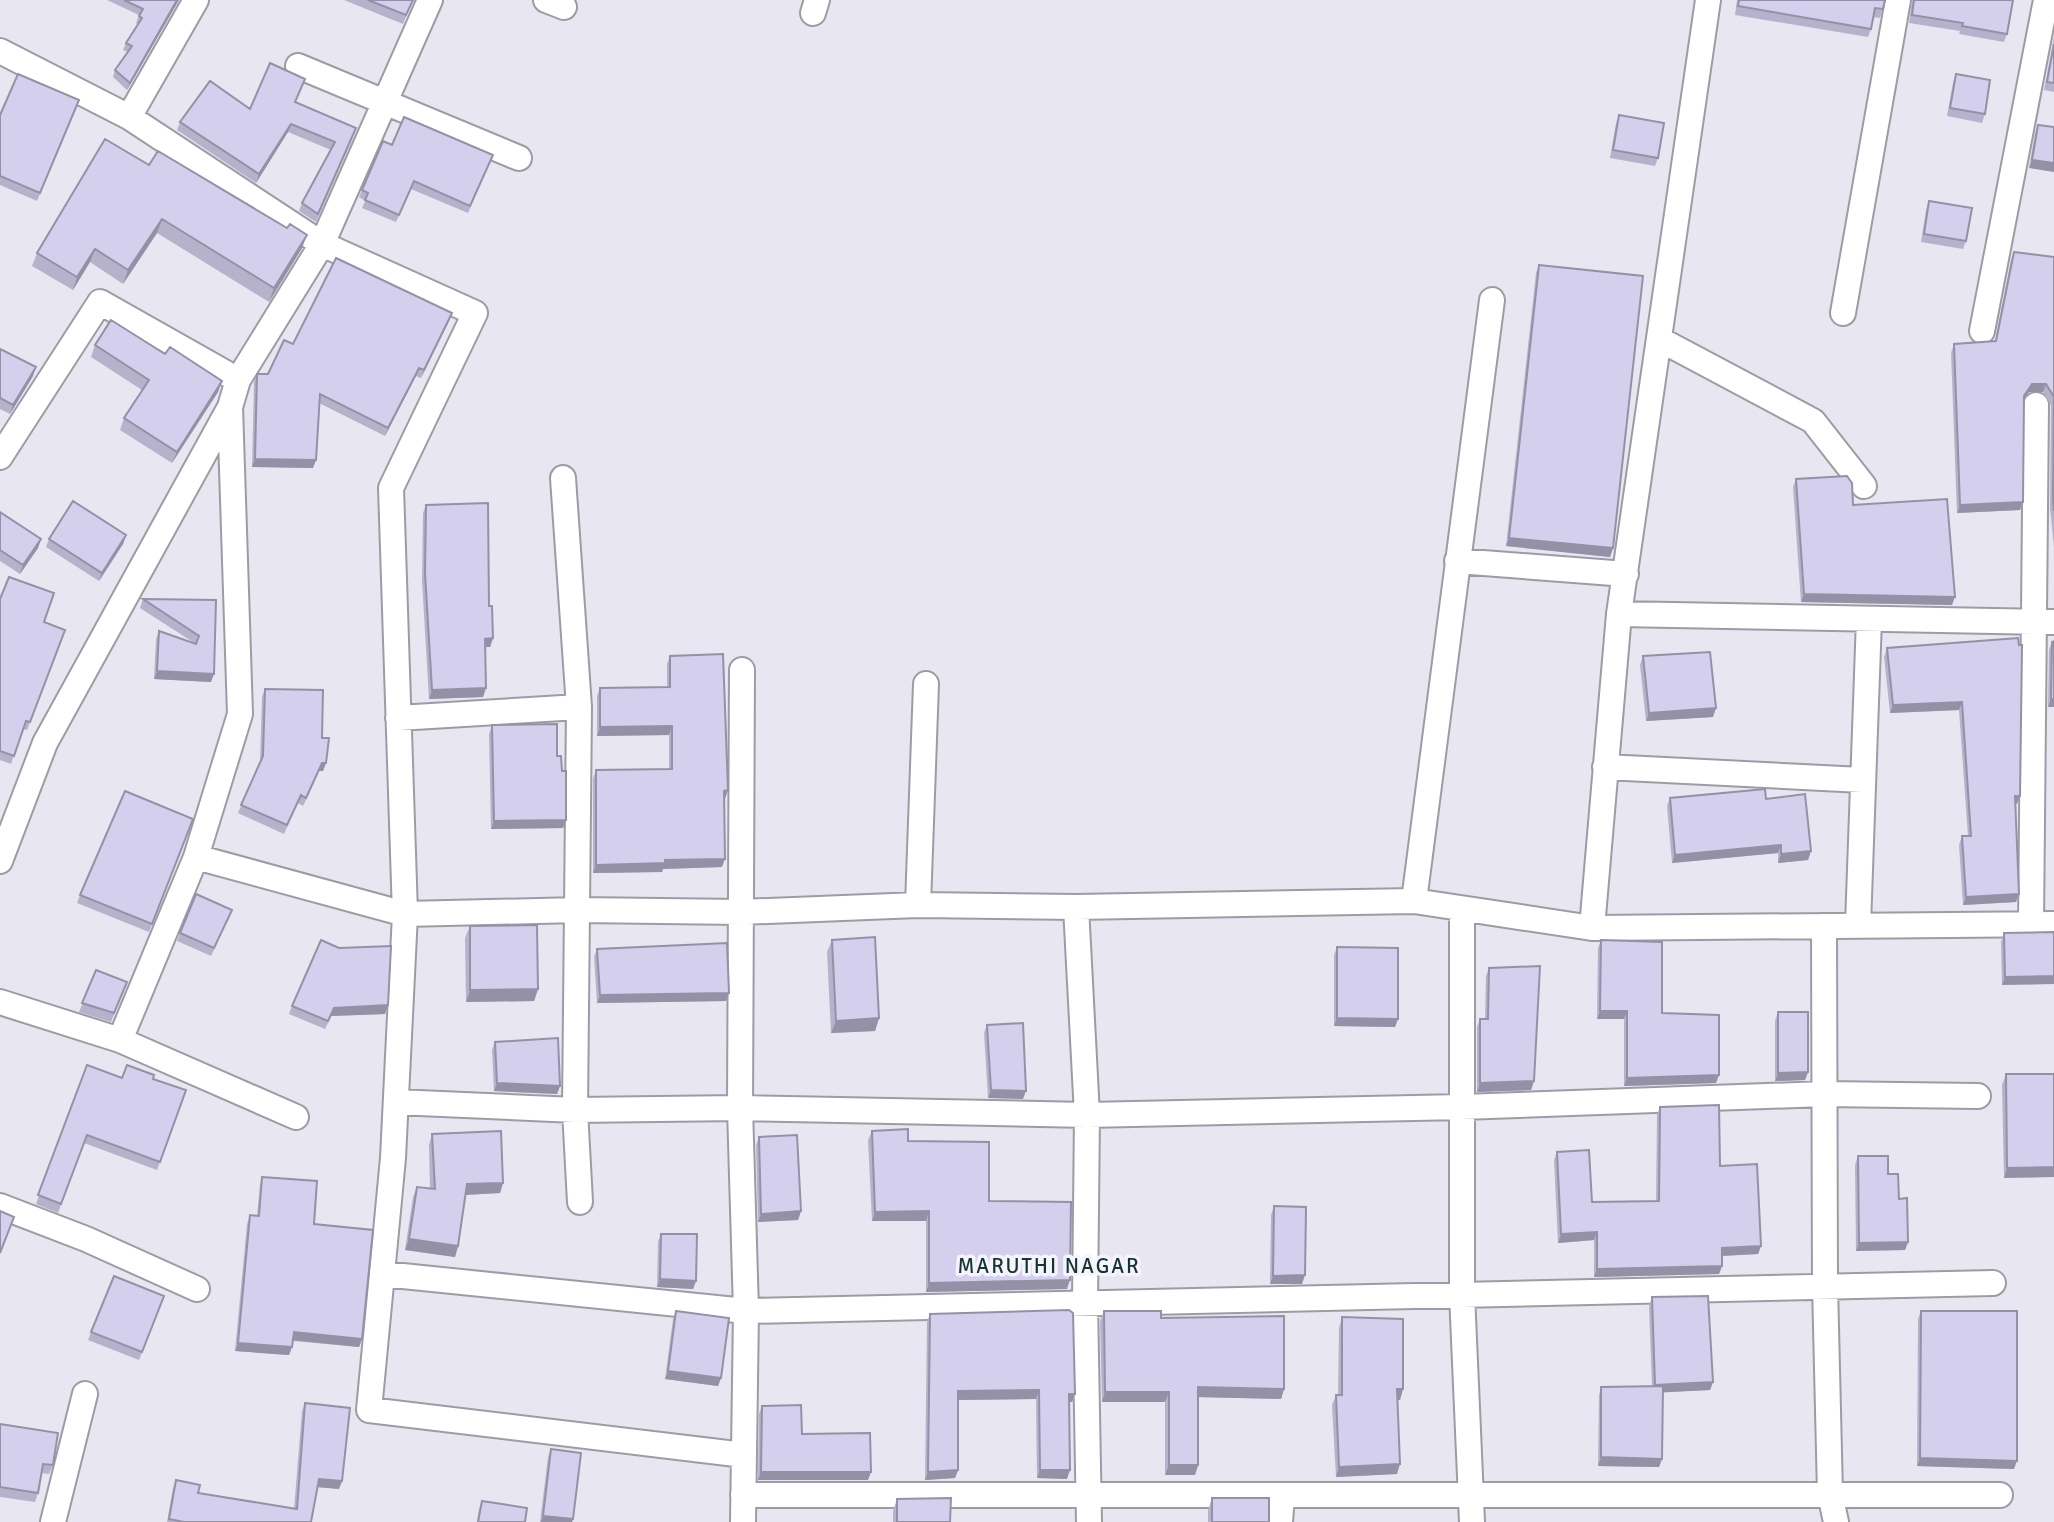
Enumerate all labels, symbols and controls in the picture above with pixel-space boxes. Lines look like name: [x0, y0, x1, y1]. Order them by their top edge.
district label: MARUTHI NAGAR: [957, 1253, 1141, 1279]

